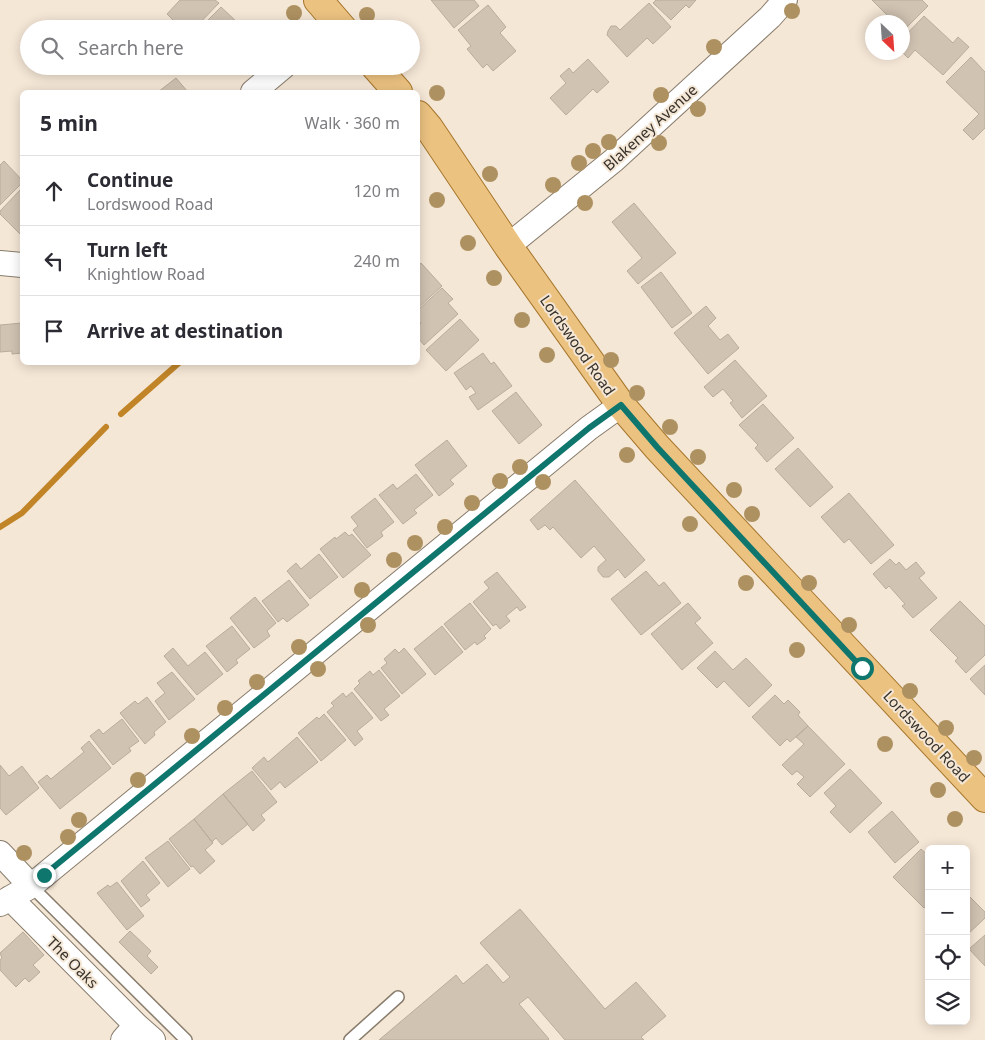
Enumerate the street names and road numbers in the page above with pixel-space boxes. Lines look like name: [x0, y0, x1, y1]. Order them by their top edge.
street label: Blakeney Avenue: [599, 79, 701, 175]
street label: Lordswood Road: [536, 291, 620, 399]
street label: Lordswood Road: [879, 686, 975, 786]
street label: The Oaks: [43, 932, 103, 992]

